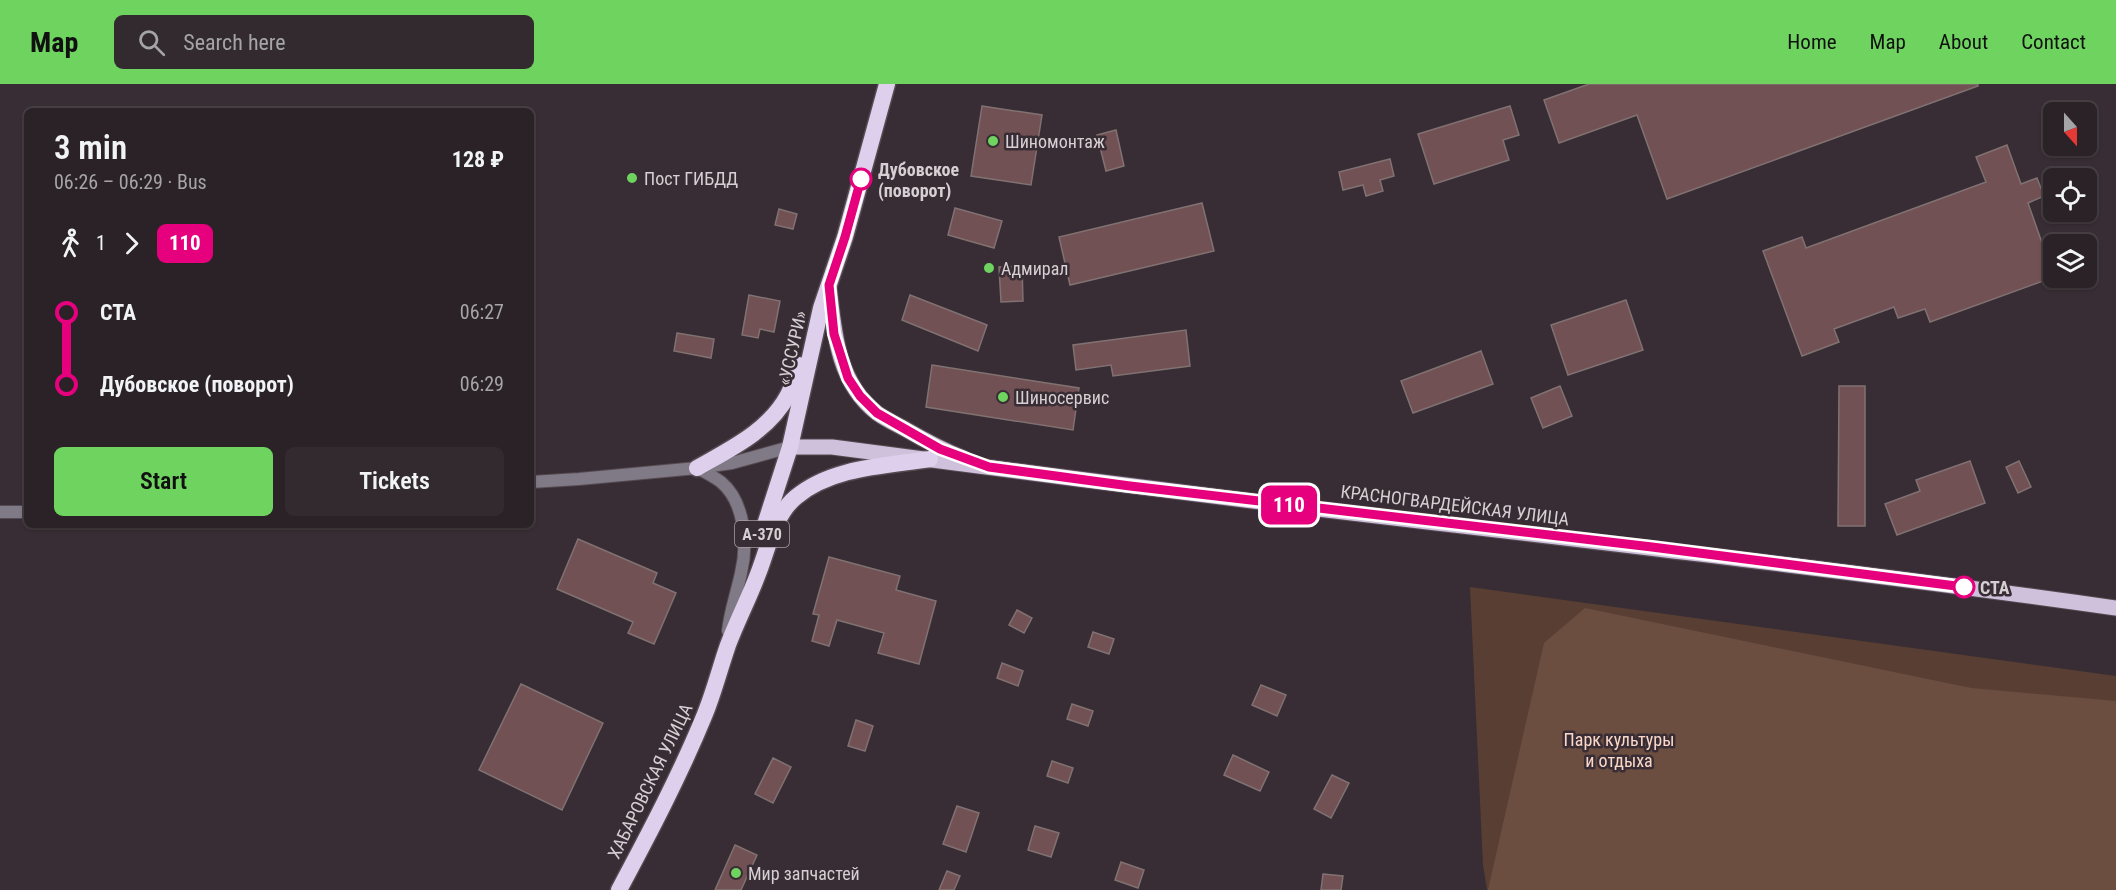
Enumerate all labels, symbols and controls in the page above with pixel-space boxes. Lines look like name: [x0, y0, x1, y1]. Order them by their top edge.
search box: [114, 15, 534, 69]
text: Map: [30, 26, 78, 59]
icon: search: [135, 26, 168, 59]
text: Search here: [183, 30, 286, 55]
text: Home: [1787, 30, 1837, 54]
text: Map: [1870, 30, 1906, 54]
text: About: [1939, 30, 1988, 54]
text: Contact: [2021, 30, 2086, 54]
north arrow: [2043, 102, 2097, 156]
map controls: [2043, 102, 2097, 288]
text: 3 min: [54, 128, 127, 167]
place label: Шиномонтаж: [1005, 131, 1105, 152]
marker: Шиномонтаж: [986, 134, 1000, 148]
text: 128 ₽: [452, 147, 504, 172]
place label: Дубовское (поворот): [878, 159, 960, 202]
place label: Пост ГИБДД: [644, 168, 738, 189]
marker: Дубовское (поворот): [850, 168, 872, 190]
button: locate: [2043, 168, 2097, 222]
text: 06:26 – 06:29 · Bus: [54, 170, 207, 194]
marker: Пост ГИБДД: [625, 171, 639, 185]
icon: walk: [54, 227, 87, 260]
icon: forward: [115, 227, 148, 260]
text: 1: [96, 231, 106, 255]
text: 110: [169, 231, 201, 255]
button: layers: [2043, 234, 2097, 288]
place label: Адмирал: [1001, 258, 1069, 279]
marker: Адмирал: [982, 261, 996, 275]
text: СТА: [100, 300, 136, 325]
text: 06:27: [460, 300, 504, 324]
street label: «УССУРИ»: [773, 309, 811, 387]
text: Дубовское (поворот): [100, 372, 294, 397]
text: 06:29: [460, 372, 504, 396]
place label: Шиносервис: [1015, 387, 1109, 408]
marker: Шиносервис: [996, 390, 1010, 404]
button: Start: [54, 447, 273, 516]
button: Tickets: [285, 447, 504, 516]
street label: КРАСНОГВАРДЕЙСКАЯ УЛИЦА: [1340, 481, 1571, 530]
line badge: 110: [1254, 486, 1324, 524]
text: 110: [1273, 493, 1305, 517]
road number: А-370: [735, 521, 789, 547]
marker: СТА: [1953, 576, 1975, 598]
place label: СТА: [1980, 577, 2010, 598]
street label: ХАБАРОВСКАЯ УЛИЦА: [603, 700, 697, 862]
park label: Парк культуры и отдыха: [1564, 729, 1674, 771]
place label: Мир запчастей: [748, 863, 860, 884]
marker: Мир запчастей: [729, 866, 743, 880]

